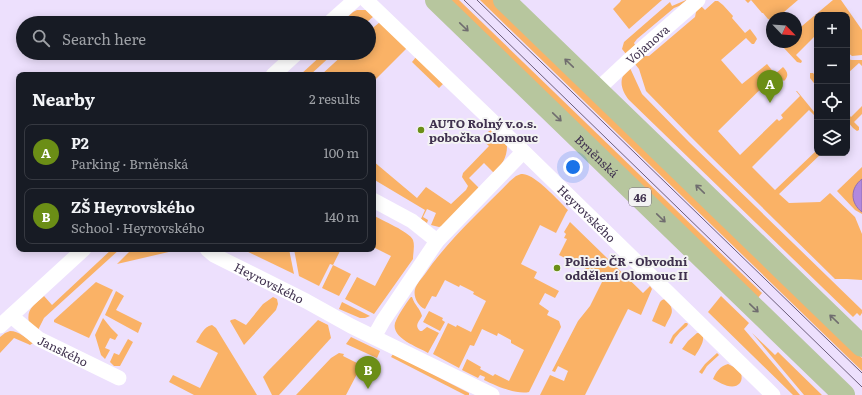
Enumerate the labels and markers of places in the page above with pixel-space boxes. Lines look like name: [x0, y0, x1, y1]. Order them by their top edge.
pin: A: [757, 70, 783, 103]
place label: AUTO Rolný v.o.s. pobočka Olomouc: [429, 114, 539, 146]
marker: AUTO Rolný v.o.s. pobočka Olomouc: [416, 125, 426, 135]
place label: Policie ČR - Obvodní oddělení Olomouc II: [565, 252, 688, 284]
marker: Policie ČR - Obvodní oddělení Olomouc II: [552, 263, 562, 273]
pin: B: [355, 356, 381, 389]

